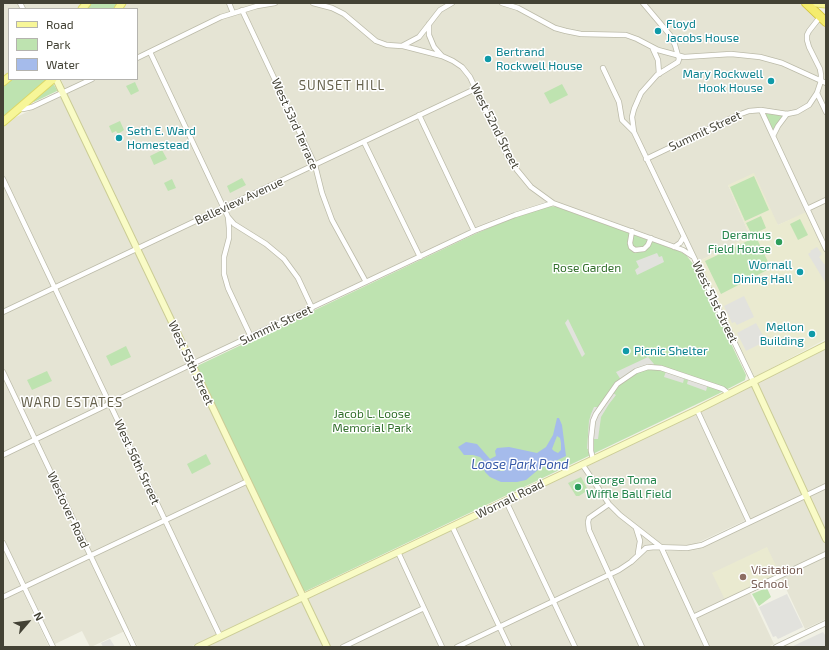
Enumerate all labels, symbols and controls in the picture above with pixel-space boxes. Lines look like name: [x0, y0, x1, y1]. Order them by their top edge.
legend: [8, 8, 138, 80]
text: Road: [46, 17, 74, 31]
place label: Floyd Jacobs House: [666, 17, 739, 45]
marker: Floyd Jacobs House: [653, 26, 663, 36]
text: Park: [46, 37, 71, 51]
place label: Bertrand Rockwell House: [496, 45, 582, 73]
marker: Bertrand Rockwell House: [483, 54, 493, 64]
text: Water: [46, 57, 80, 71]
place label: Mary Rockwell Hook House: [682, 67, 763, 95]
street label: West 53rd Terrace: [268, 76, 322, 172]
marker: Mary Rockwell Hook House: [766, 76, 776, 86]
district label: SUNSET HILL: [299, 78, 385, 94]
street label: West 52nd Street: [467, 81, 523, 171]
street label: Summit Street: [667, 108, 743, 154]
place label: Seth E. Ward Homestead: [127, 124, 196, 152]
marker: Seth E. Ward Homestead: [114, 133, 124, 143]
street label: Belleview Avenue: [192, 174, 286, 228]
place label: Deramus Field House: [708, 228, 771, 256]
marker: Deramus Field House: [774, 237, 784, 247]
place label: Wornall Dining Hall: [733, 258, 792, 286]
street label: West 51st Street: [689, 259, 741, 345]
park label: Rose Garden: [553, 261, 621, 275]
marker: Wornall Dining Hall: [795, 267, 805, 277]
street label: Summit Street: [238, 302, 314, 348]
street label: West 55th Street: [165, 319, 217, 407]
place label: Mellon Building: [760, 320, 804, 348]
marker: Mellon Building: [807, 329, 817, 339]
place label: Picnic Shelter: [634, 344, 708, 358]
marker: Picnic Shelter: [621, 346, 631, 356]
district label: WARD ESTATES: [21, 395, 123, 411]
park label: Jacob L. Loose Memorial Park: [332, 407, 412, 435]
street label: West 56th Street: [111, 417, 163, 507]
water label: Loose Park Pond: [471, 457, 569, 473]
street label: Westover Road: [44, 469, 92, 551]
place label: George Toma Wiffle Ball Field: [586, 473, 672, 501]
street label: Wornall Road: [474, 476, 546, 522]
marker: George Toma Wiffle Ball Field: [573, 482, 583, 492]
place label: Visitation School: [751, 563, 803, 591]
marker: Visitation School: [738, 572, 748, 582]
north arrow: [8, 602, 48, 642]
text: N: [31, 610, 47, 623]

